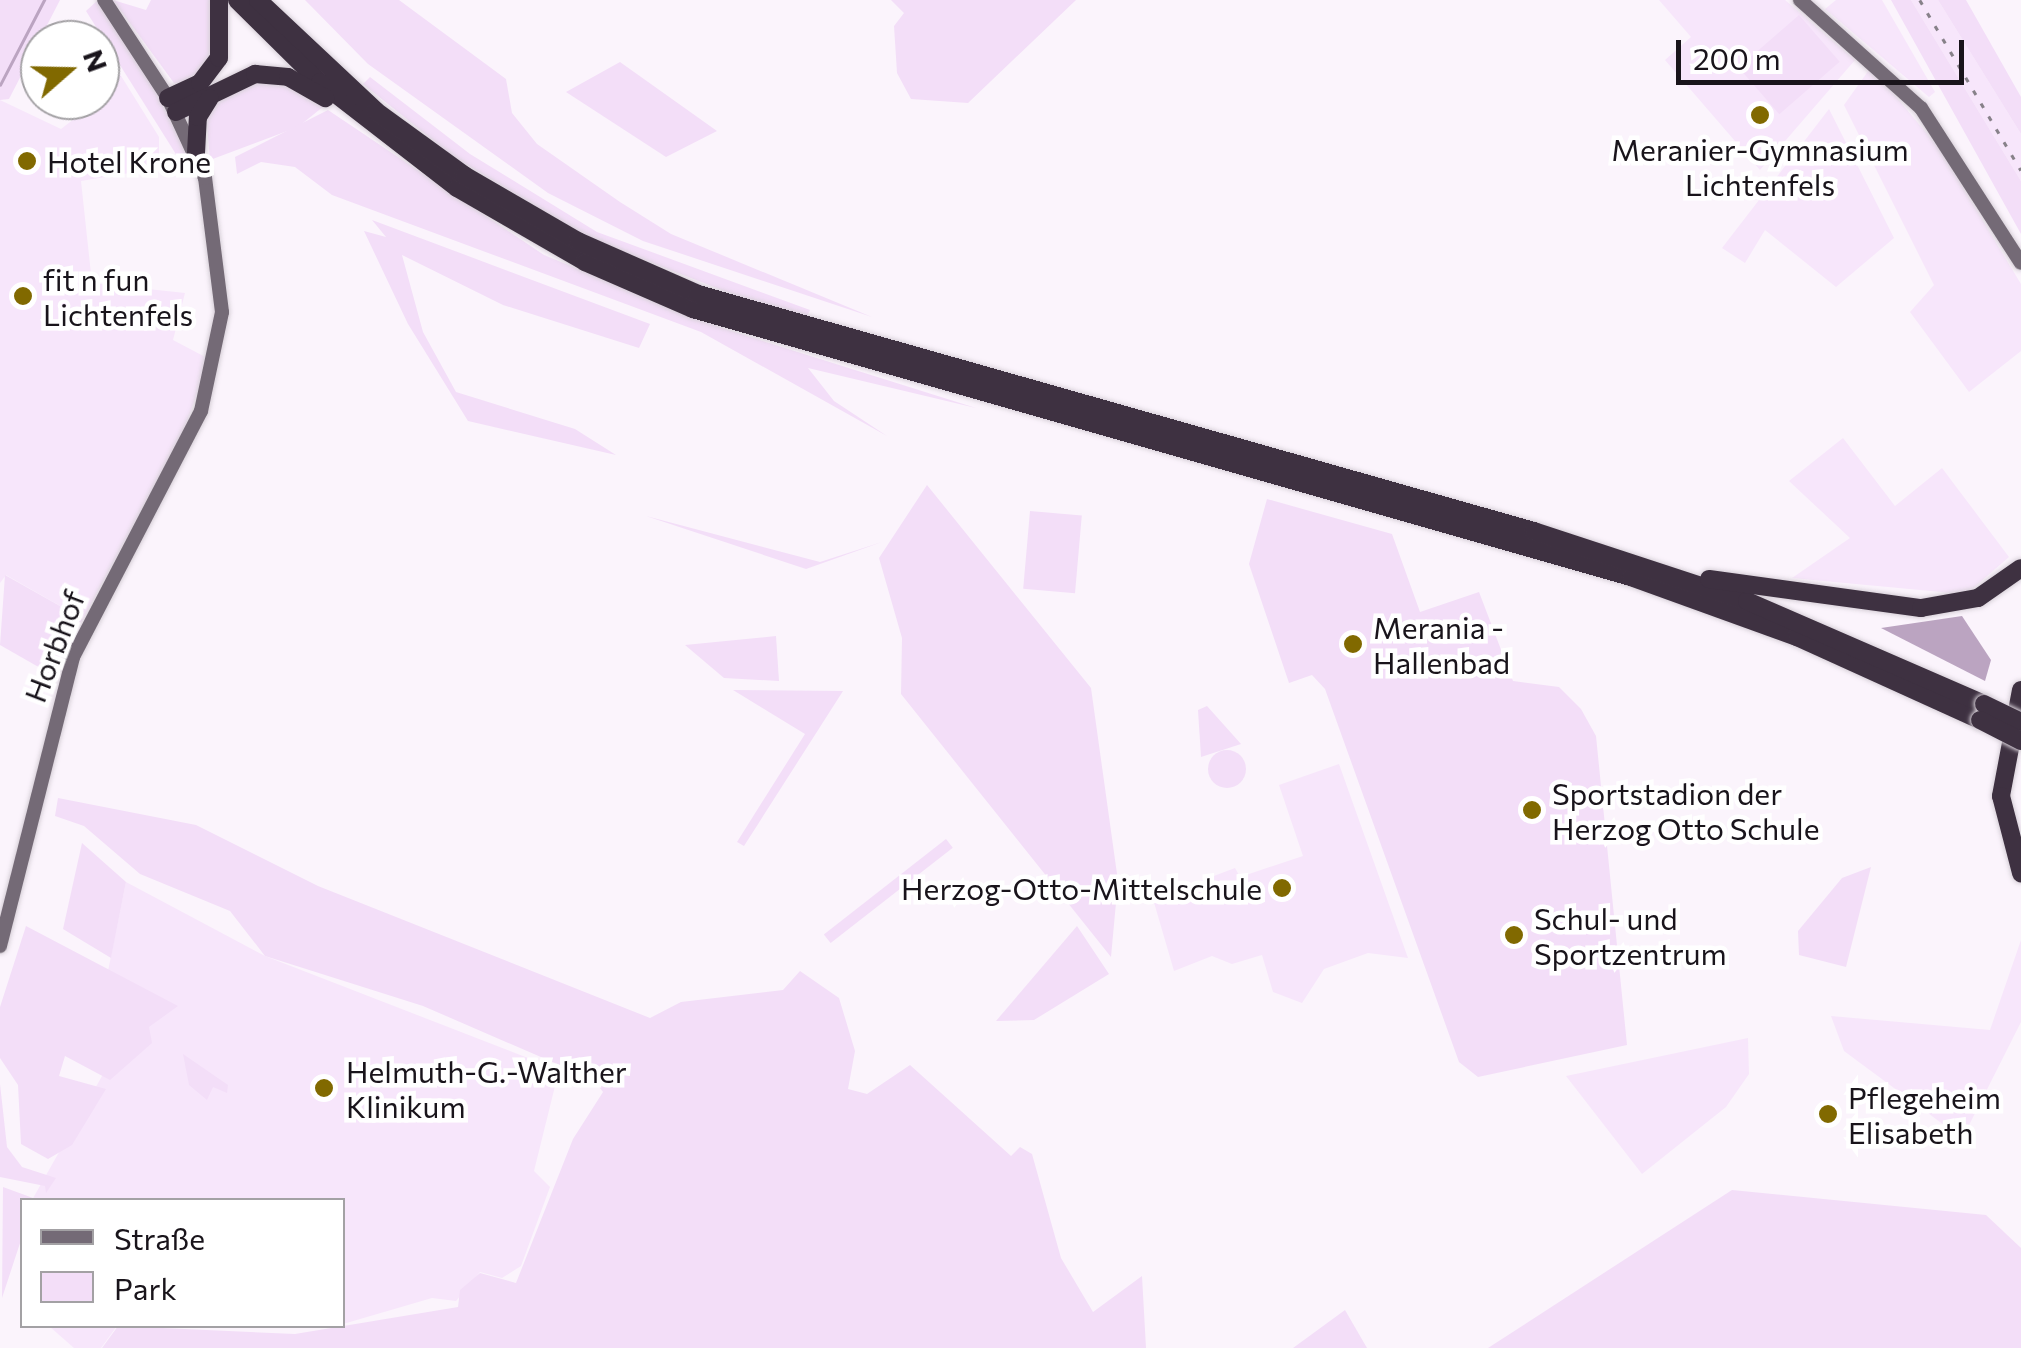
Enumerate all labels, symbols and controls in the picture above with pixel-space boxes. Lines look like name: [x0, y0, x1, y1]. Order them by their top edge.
north arrow: [20, 20, 120, 120]
scale bar: [1681, 20, 1968, 82]
text: 200 m: [1693, 39, 1781, 76]
text: N: [77, 45, 116, 76]
marker: Meranier-Gymnasium Lichtenfels: [1749, 104, 1771, 126]
place label: Meranier-Gymnasium Lichtenfels: [1611, 131, 1909, 202]
place label: Hotel Krone: [47, 143, 211, 179]
marker: Hotel Krone: [16, 150, 38, 172]
place label: fit n fun Lichtenfels: [43, 261, 193, 332]
marker: fit n fun Lichtenfels: [12, 285, 34, 307]
street label: Horbhof: [16, 585, 92, 707]
place label: Merania - Hallenbad: [1373, 609, 1510, 680]
marker: Merania - Hallenbad: [1342, 633, 1364, 655]
place label: Sportstadion der Herzog Otto Schule: [1552, 775, 1819, 846]
marker: Sportstadion der Herzog Otto Schule: [1521, 799, 1543, 821]
place label: Herzog-Otto-Mittelschule: [901, 870, 1262, 906]
marker: Herzog-Otto-Mittelschule: [1271, 877, 1293, 899]
place label: Schul- und Sportzentrum: [1534, 900, 1727, 970]
marker: Schul- und Sportzentrum: [1503, 924, 1525, 946]
place label: Helmuth-G.-Walther Klinikum: [346, 1053, 627, 1124]
marker: Helmuth-G.-Walther Klinikum: [311, 1075, 337, 1101]
place label: Pflegeheim Elisabeth: [1848, 1079, 2001, 1150]
marker: Pflegeheim Elisabeth: [1817, 1103, 1839, 1125]
legend: [20, 1198, 345, 1328]
text: Straße: [114, 1219, 205, 1256]
text: Park: [114, 1269, 177, 1306]

